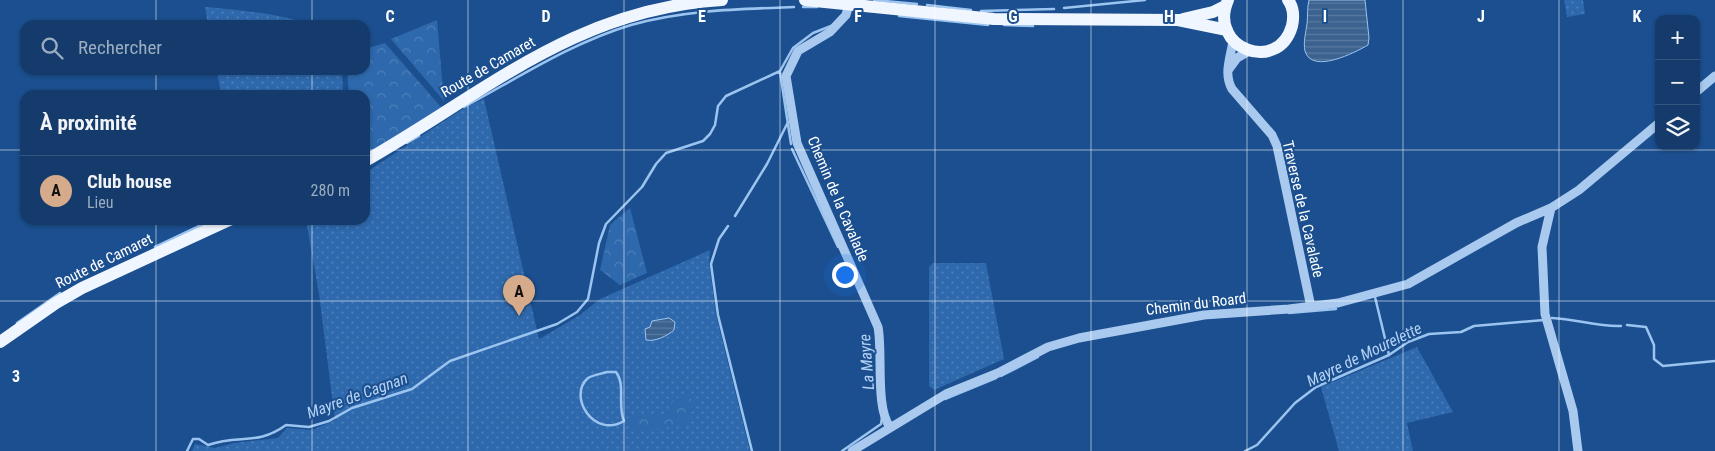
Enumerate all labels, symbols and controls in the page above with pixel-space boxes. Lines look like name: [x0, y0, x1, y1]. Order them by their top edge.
text: C: [385, 7, 395, 26]
text: D: [541, 7, 551, 26]
text: E: [698, 7, 706, 26]
text: F: [854, 7, 862, 26]
text: G: [1008, 7, 1018, 26]
text: H: [1164, 7, 1174, 26]
text: I: [1323, 7, 1327, 26]
text: J: [1477, 7, 1485, 26]
text: K: [1633, 7, 1642, 26]
map controls: [1655, 15, 1700, 150]
button: +: [1655, 15, 1700, 60]
search box: [20, 20, 370, 75]
street label: Route de Camaret: [438, 33, 538, 101]
icon: search: [38, 34, 66, 62]
text: Rechercher: [78, 36, 162, 59]
button: −: [1655, 60, 1700, 105]
button: layers: [1655, 105, 1700, 150]
text: À proximité: [40, 111, 137, 135]
street label: Chemin de la Cavalade: [803, 134, 873, 264]
street label: Traverse de la Cavalade: [1278, 139, 1328, 279]
text: Club house: [87, 170, 172, 193]
text: A: [51, 181, 61, 200]
text: 280 m: [311, 181, 350, 200]
text: Lieu: [87, 193, 114, 212]
street label: Route de Camaret: [53, 230, 155, 292]
your location: [832, 262, 858, 288]
pin: A: [503, 275, 535, 316]
street label: Chemin du Roard: [1145, 289, 1247, 319]
water label: Mayre de Mourelette: [1304, 318, 1425, 391]
water label: La Mayre: [855, 333, 878, 390]
text: 3: [12, 367, 20, 386]
water label: Mayre de Cagnan: [304, 368, 410, 423]

